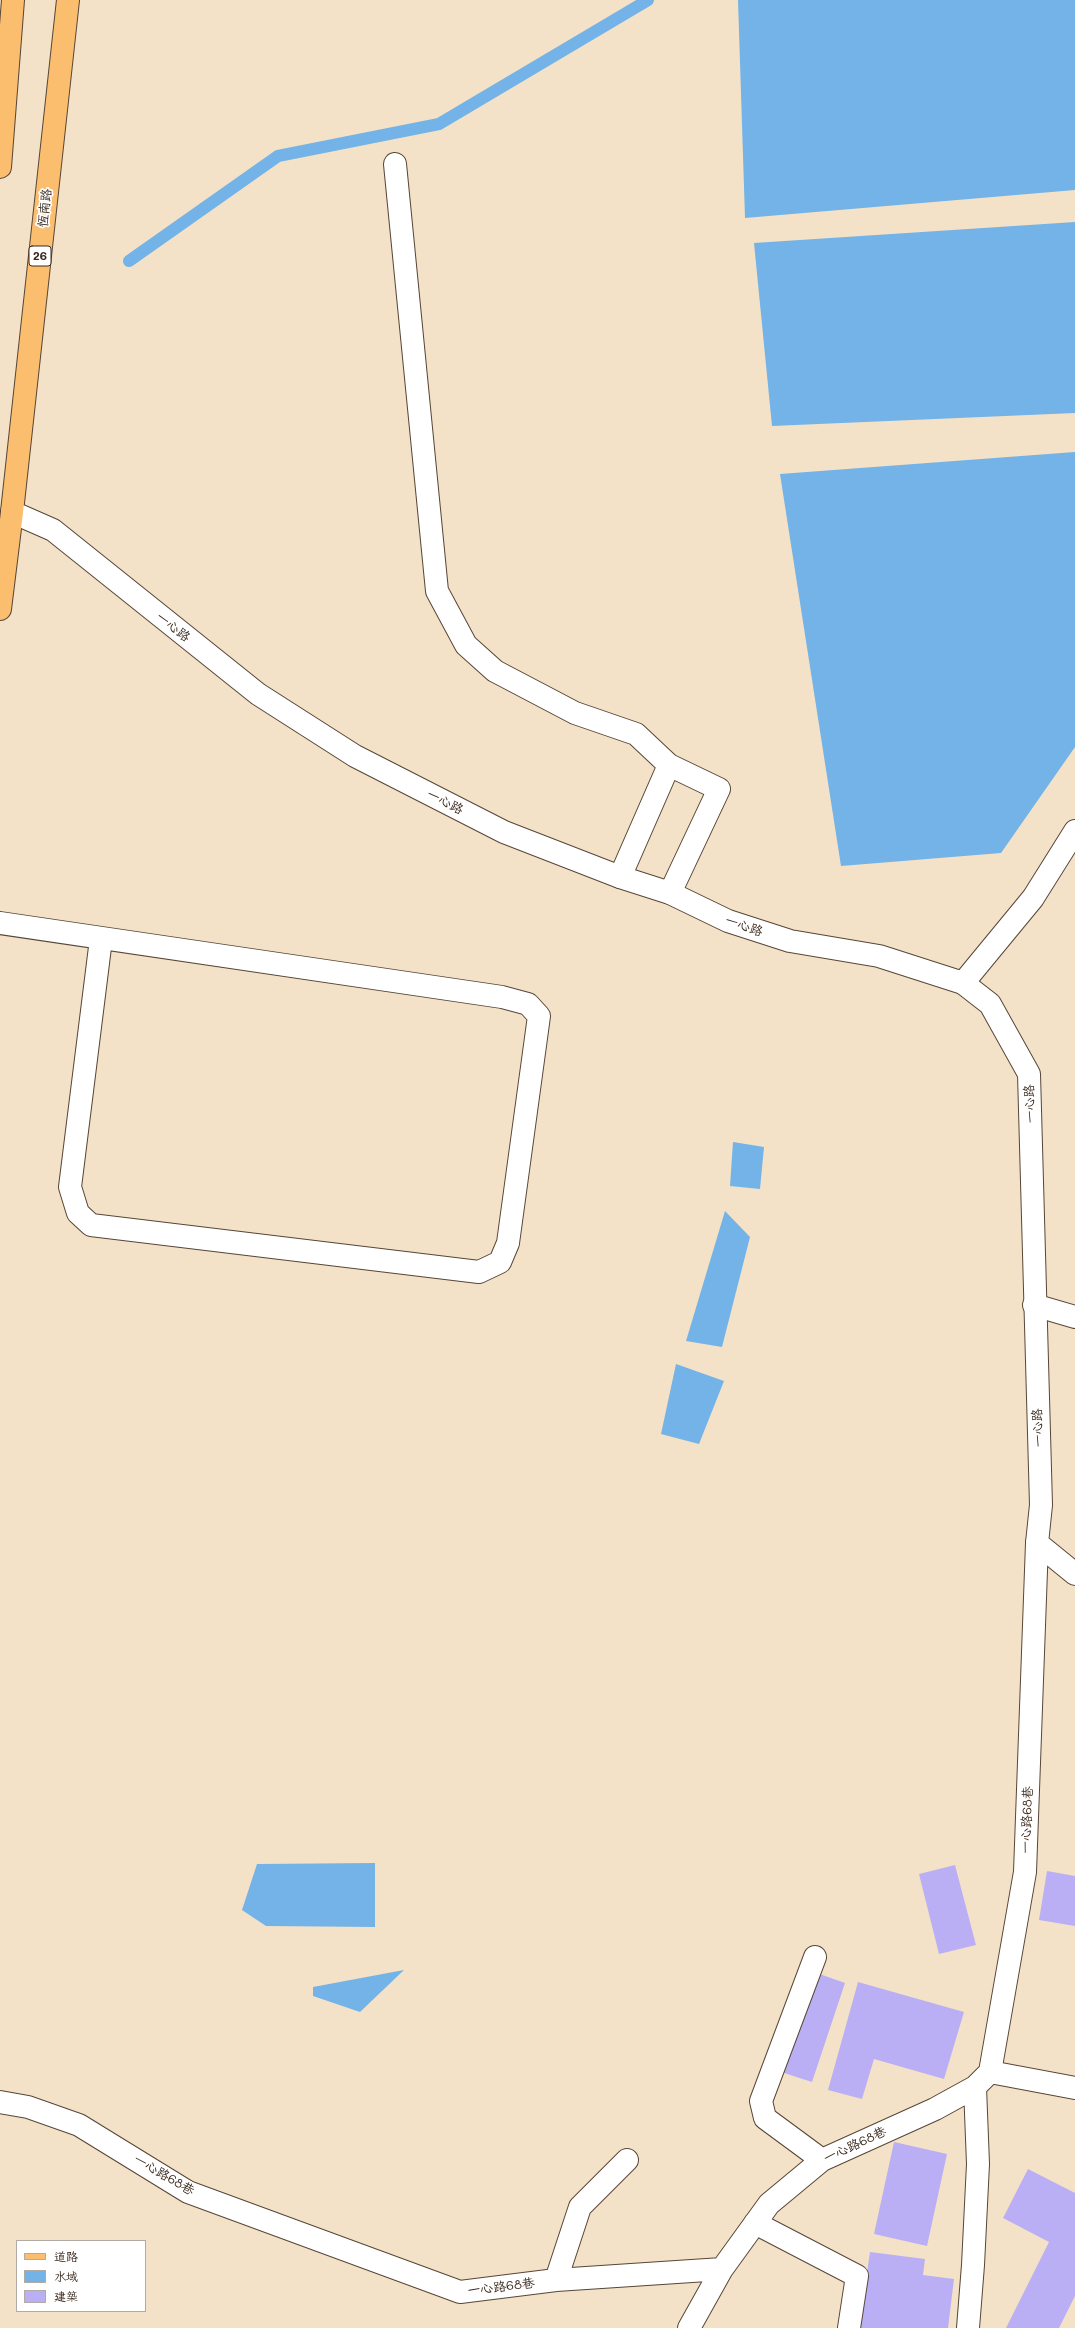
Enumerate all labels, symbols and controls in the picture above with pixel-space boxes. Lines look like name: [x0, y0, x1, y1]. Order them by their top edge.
street label: 恆南路: [35, 188, 55, 228]
road number: 26: [29, 246, 51, 266]
street label: 一心路: [153, 609, 193, 645]
street label: 一心路: [424, 786, 466, 818]
street label: 一心路: [723, 912, 765, 940]
street label: 一心路: [1022, 1084, 1038, 1124]
street label: 一心路: [1030, 1408, 1046, 1448]
street label: 一心路68巷: [1018, 1786, 1036, 1854]
street label: 一心路68巷: [821, 2124, 889, 2166]
street label: 一心路68巷: [131, 2151, 197, 2199]
legend: [16, 2240, 146, 2312]
text: 道路: [54, 2248, 78, 2264]
text: 水域: [54, 2268, 78, 2284]
street label: 一心路68巷: [466, 2275, 536, 2299]
text: 建築: [54, 2288, 78, 2304]

